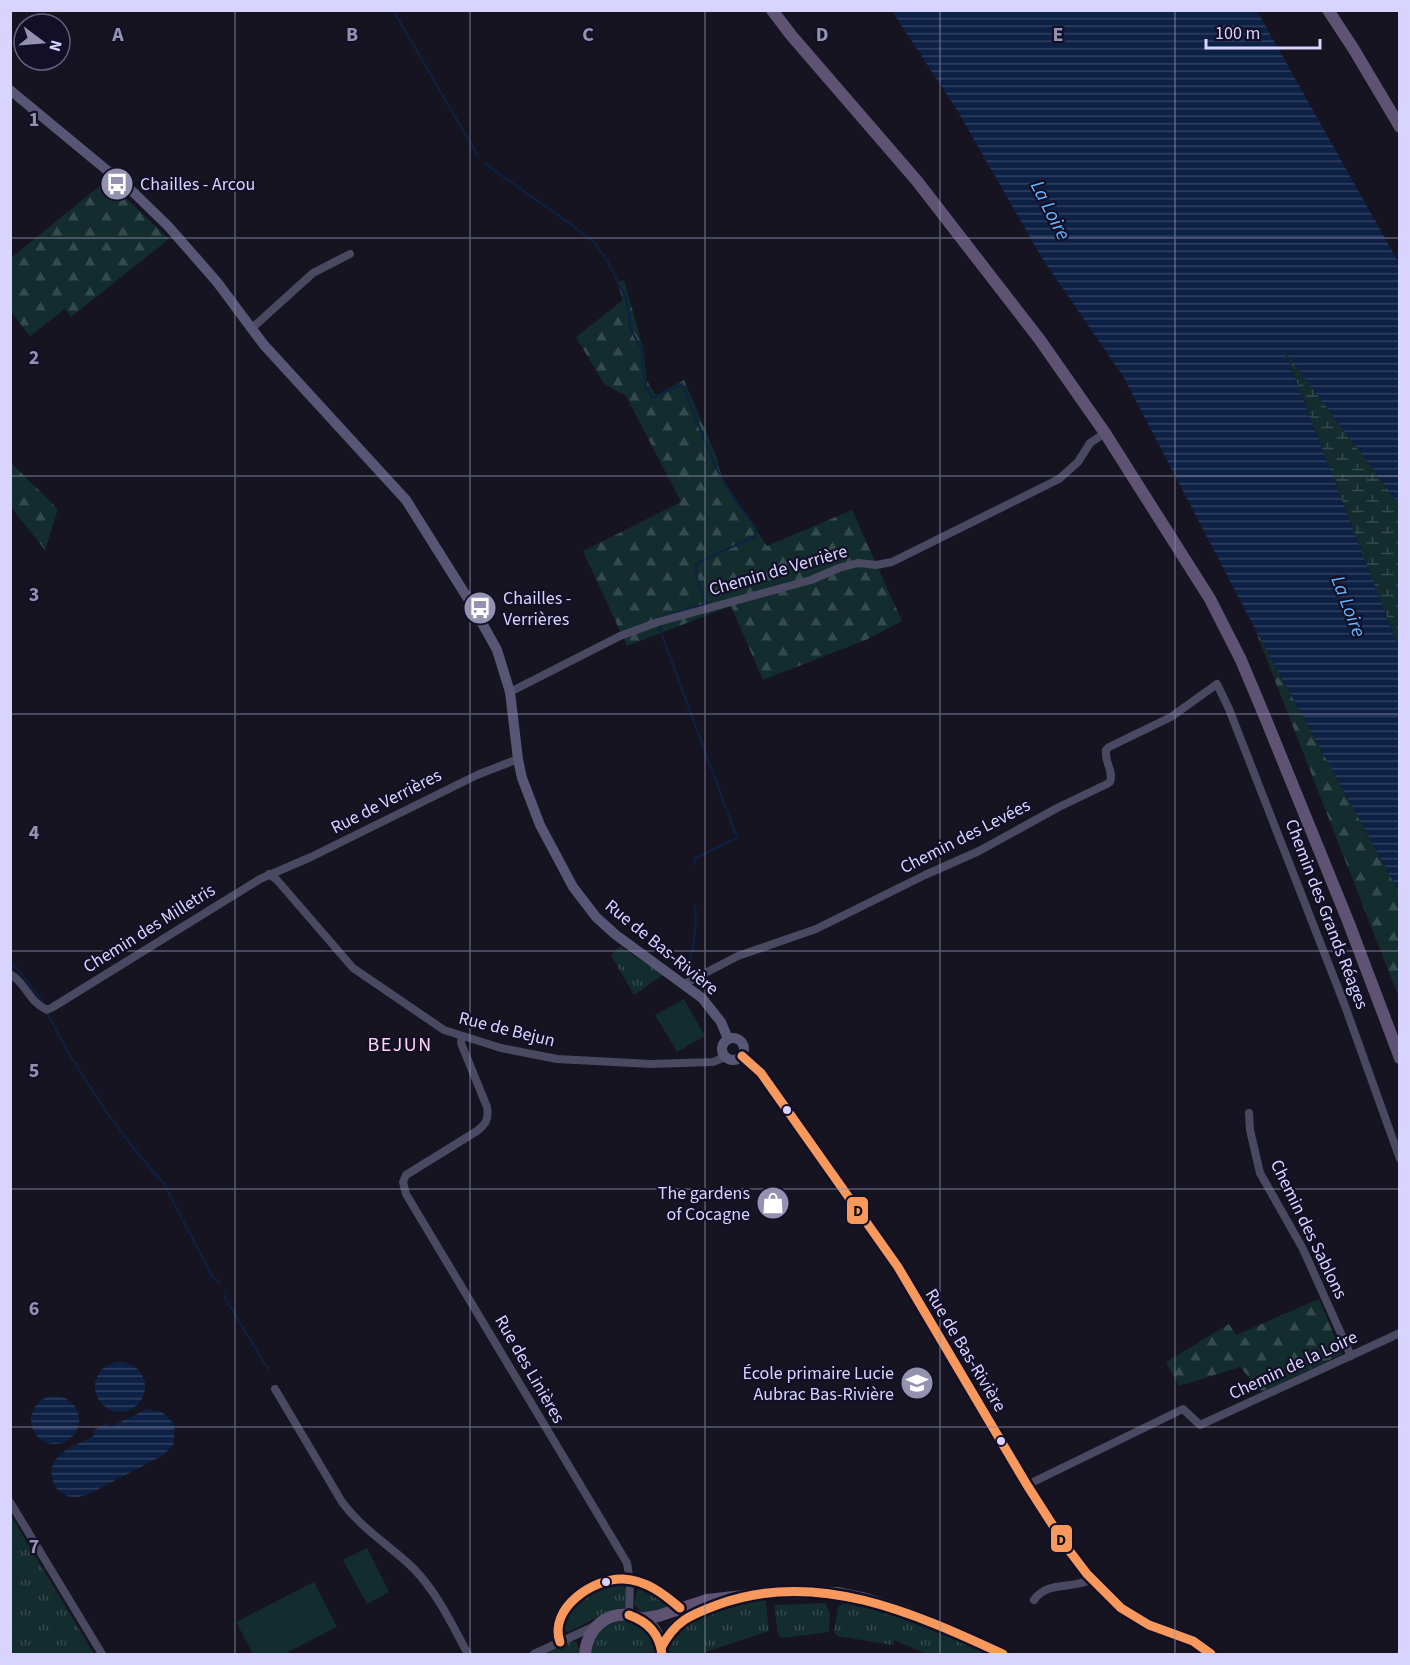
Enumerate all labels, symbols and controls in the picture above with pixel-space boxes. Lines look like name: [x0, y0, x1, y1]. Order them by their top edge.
north arrow: [12, 12, 72, 72]
scale bar: [1206, 12, 1320, 50]
text: A: [111, 21, 124, 49]
text: B: [346, 21, 358, 49]
text: C: [582, 21, 594, 49]
text: D: [816, 21, 828, 49]
text: E: [1053, 21, 1063, 49]
text: 100 m: [1215, 21, 1260, 46]
text: N: [43, 38, 67, 54]
text: 1: [29, 106, 39, 134]
bus stop icon: Chailles - Arcou: [99, 166, 135, 202]
place label: Chailles - Arcou: [140, 172, 255, 197]
water label: La Loire: [1023, 176, 1077, 245]
text: 2: [29, 344, 39, 372]
street label: Chemin de Verrière: [706, 539, 850, 602]
water label: La Loire: [1324, 572, 1373, 641]
text: 3: [29, 581, 39, 609]
place label: Chailles - Verrières: [503, 586, 571, 632]
bus stop icon: Chailles - Verrières: [462, 590, 498, 626]
street label: Rue de Verrières: [326, 763, 446, 840]
street label: Chemin des Levées: [896, 793, 1035, 880]
street label: Chemin des Grands Réages: [1279, 815, 1374, 1013]
text: 4: [29, 819, 40, 847]
street label: Chemin des Milletris: [78, 878, 220, 979]
street label: Rue de Bas-Rivière: [600, 894, 724, 1001]
street label: Rue de Bejun: [456, 1005, 558, 1054]
district label: BEJUN: [367, 1031, 433, 1059]
text: 5: [29, 1057, 39, 1085]
unlabelled marker: [781, 1104, 793, 1116]
street label: Chemin des Sablons: [1264, 1155, 1353, 1303]
place label: The gardens of Cocagne: [658, 1181, 750, 1227]
shop icon: The gardens of Cocagne: [755, 1185, 791, 1221]
line badge: D: [846, 1196, 869, 1225]
text: D: [853, 1200, 863, 1222]
street label: Rue de Bas-Rivière: [919, 1284, 1012, 1417]
text: 6: [29, 1295, 39, 1323]
street label: Rue des Linières: [488, 1310, 571, 1428]
street label: Chemin de la Loire: [1225, 1325, 1362, 1406]
place label: École primaire Lucie Aubrac Bas-Rivière: [742, 1361, 894, 1407]
school or university icon: École primaire Lucie Aubrac Bas-Rivière: [899, 1365, 935, 1401]
unlabelled marker: [995, 1435, 1007, 1447]
line badge: D: [1050, 1524, 1073, 1553]
text: D: [1056, 1529, 1066, 1551]
text: 7: [29, 1533, 39, 1561]
unlabelled marker: [600, 1576, 612, 1588]

